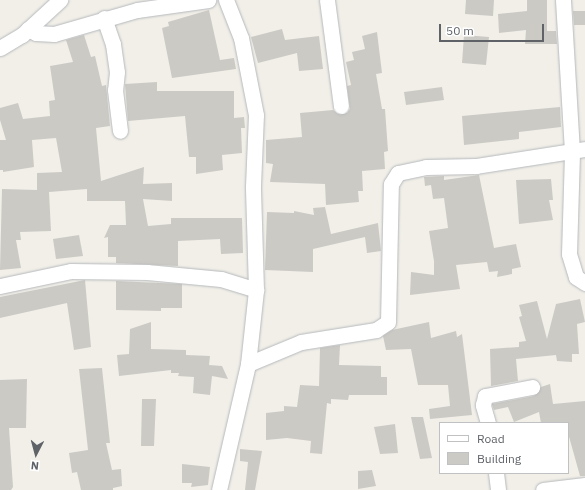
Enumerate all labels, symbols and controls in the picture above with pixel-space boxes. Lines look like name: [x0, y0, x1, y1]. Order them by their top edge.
scale bar: [441, 16, 546, 42]
text: 50 m: [446, 23, 474, 38]
legend: [439, 422, 569, 474]
text: Road: [477, 431, 505, 446]
north arrow: [16, 434, 56, 474]
text: Building: [477, 451, 521, 466]
text: N: [30, 459, 39, 473]

